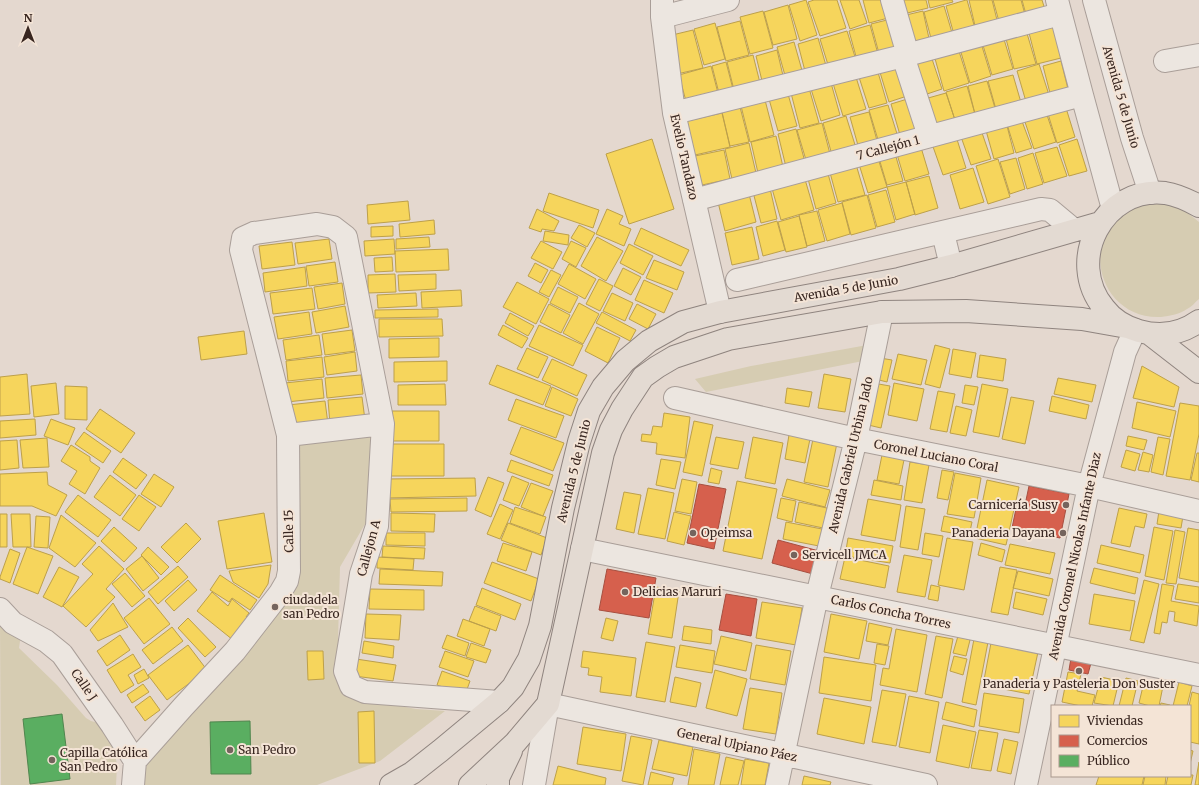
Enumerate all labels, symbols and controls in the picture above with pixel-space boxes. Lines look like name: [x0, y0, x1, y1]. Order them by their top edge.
north arrow: [8, 8, 48, 48]
text: N: [24, 11, 33, 25]
street label: Avenida 5 de Junio: [1099, 43, 1143, 150]
street label: Evelio Tandazo: [667, 113, 702, 201]
street label: 7 Callejón 1: [855, 132, 922, 163]
street label: Avenida 5 de Junio: [792, 272, 899, 305]
street label: Avenida Gabriel Urbina Jado: [825, 375, 876, 536]
street label: Avenida 5 de Junio: [553, 418, 594, 525]
street label: Coronel Luciano Coral: [873, 436, 1000, 475]
street label: Avenida Coronel Nicolas Infante Diaz: [1045, 450, 1104, 662]
place label: Carnicería Susy: [968, 497, 1058, 512]
marker: Carnicería Susy: [1061, 500, 1071, 510]
street label: Calle 15: [281, 509, 296, 553]
street label: Callejon A: [354, 517, 383, 578]
place label: Opeimsa: [701, 525, 753, 540]
place label: Panaderia Dayana: [951, 525, 1056, 540]
marker: Opeimsa: [688, 528, 698, 538]
marker: Panaderia Dayana: [1058, 528, 1068, 538]
place label: Servicell JMCA: [802, 547, 887, 562]
marker: Servicell JMCA: [789, 550, 799, 560]
place label: Delicias Maruri: [633, 584, 722, 599]
marker: Delicias Maruri: [620, 587, 630, 597]
street label: Carlos Concha Torres: [830, 591, 953, 632]
place label: ciudadela san Pedro: [283, 592, 340, 621]
marker: ciudadela san Pedro: [270, 602, 280, 612]
street label: Calle J: [68, 666, 101, 704]
marker: Panaderia y Pasteleria Don Suster: [1074, 666, 1084, 676]
place label: Panaderia y Pasteleria Don Suster: [982, 676, 1176, 691]
legend: [1051, 705, 1191, 777]
text: Viviendas: [1086, 713, 1143, 728]
street label: General Ulpiano Páez: [676, 724, 799, 765]
text: Comercios: [1087, 733, 1148, 748]
place label: San Pedro: [238, 742, 296, 757]
place label: Capilla Católica San Pedro: [60, 745, 148, 774]
marker: San Pedro: [225, 745, 235, 755]
text: Público: [1087, 753, 1130, 768]
marker: Capilla Católica San Pedro: [47, 755, 57, 765]

